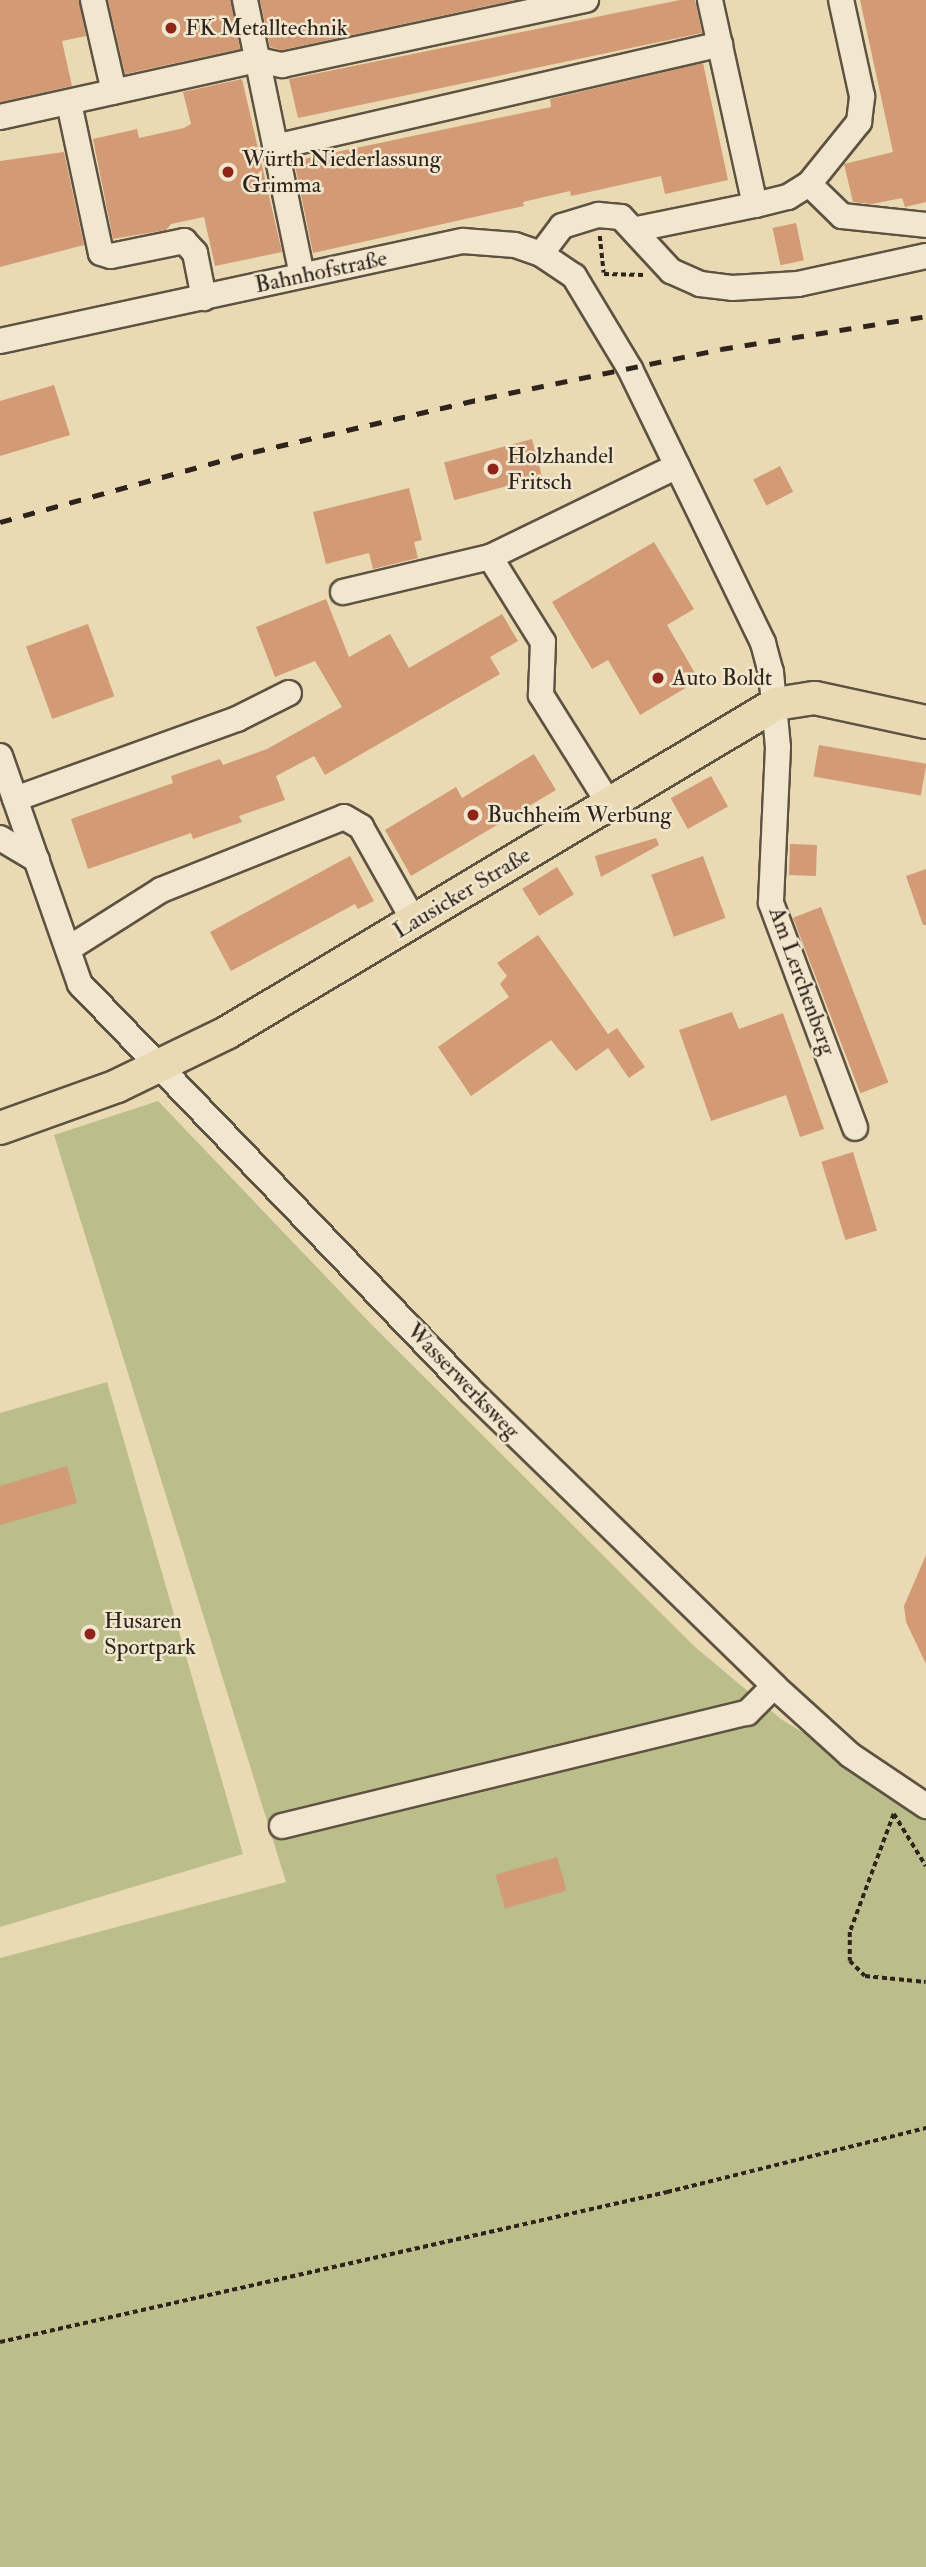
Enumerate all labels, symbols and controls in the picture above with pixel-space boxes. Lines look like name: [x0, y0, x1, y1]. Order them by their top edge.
place label: FK Metalltechnik: [185, 14, 348, 42]
marker: FK Metalltechnik: [163, 20, 179, 36]
place label: Würth Niederlassung Grimma: [242, 145, 441, 199]
marker: Würth Niederlassung Grimma: [220, 164, 236, 180]
street label: Bahnhofstraße: [252, 245, 390, 299]
place label: Holzhandel Fritsch: [507, 442, 614, 496]
marker: Holzhandel Fritsch: [485, 461, 501, 477]
place label: Auto Boldt: [672, 664, 772, 692]
marker: Auto Boldt: [650, 670, 666, 686]
place label: Buchheim Werbung: [487, 801, 672, 829]
marker: Buchheim Werbung: [465, 807, 481, 823]
street label: Lausicker Straße: [388, 841, 536, 945]
street label: Am Lerchenberg: [762, 903, 842, 1059]
street label: Wasserwerksweg: [401, 1317, 525, 1445]
place label: Husaren Sportpark: [104, 1607, 196, 1661]
marker: Husaren Sportpark: [82, 1626, 98, 1642]

